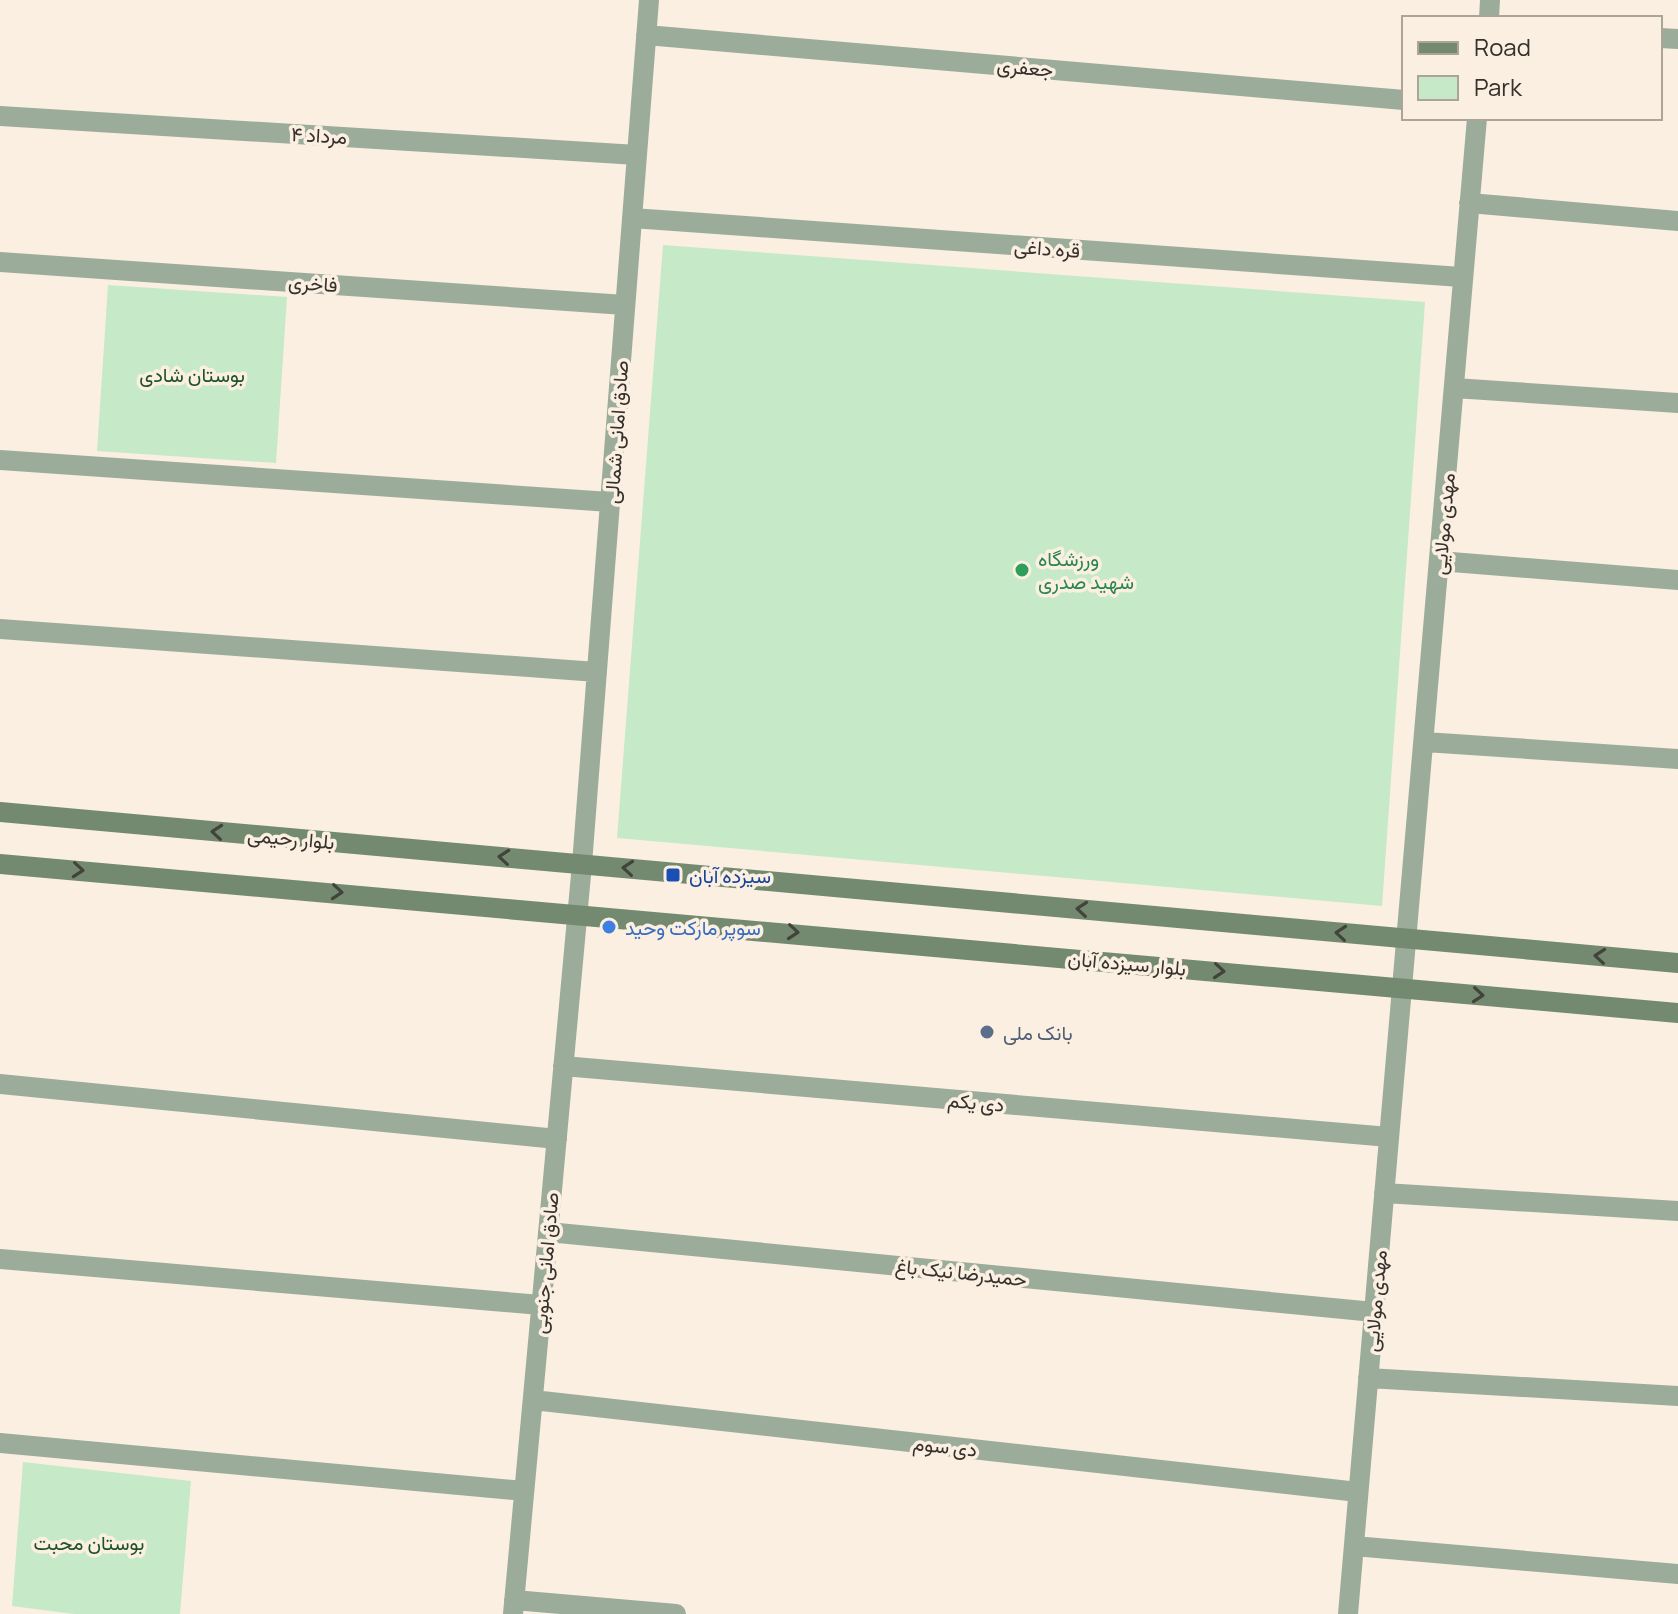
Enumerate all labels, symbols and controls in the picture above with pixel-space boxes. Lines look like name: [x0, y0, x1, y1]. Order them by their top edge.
legend: [1402, 16, 1662, 120]
text: Road: [1474, 30, 1531, 63]
street label: جعفری: [996, 51, 1054, 83]
text: Park: [1474, 70, 1523, 103]
street label: مرداد ۴: [290, 120, 348, 150]
street label: قره داغی: [1013, 232, 1081, 264]
street label: فاخری: [287, 268, 339, 298]
street label: صادق امانی شمالی: [598, 359, 634, 505]
park label: بوستان شادی: [139, 361, 245, 388]
street label: مهدی مولایی: [1425, 472, 1461, 576]
place label: ورزشگاه شهید صدری: [1038, 545, 1134, 595]
marker: ورزشگاه شهید صدری: [1013, 561, 1031, 579]
street label: بلوار رحیمی: [246, 821, 336, 855]
one-way arrow: [210, 823, 223, 840]
one-way arrow: [497, 849, 510, 866]
one-way arrow: [621, 860, 634, 877]
one-way arrow: [72, 862, 85, 879]
place label: سیزده آبان: [689, 862, 771, 889]
marker: سیزده آبان: [664, 866, 682, 884]
one-way arrow: [331, 884, 344, 901]
one-way arrow: [1076, 901, 1089, 918]
place label: سوپر مارکت وحید: [625, 914, 761, 942]
marker: سوپر مارکت وحید: [600, 918, 618, 936]
one-way arrow: [787, 924, 800, 941]
one-way arrow: [1334, 925, 1347, 942]
street label: بلوار سیزده آبان: [1067, 944, 1187, 982]
one-way arrow: [1593, 948, 1606, 965]
one-way arrow: [1213, 962, 1226, 979]
one-way arrow: [1472, 986, 1485, 1003]
place label: بانک ملی: [1003, 1019, 1073, 1046]
marker: بانک ملی: [978, 1023, 996, 1041]
street label: دی یکم: [947, 1086, 1005, 1118]
street label: صادق امانی جنوبی: [525, 1191, 565, 1335]
street label: مهدی مولایی: [1357, 1249, 1393, 1353]
street label: حمیدرضا نیک باغ: [894, 1252, 1028, 1293]
street label: دی سوم: [912, 1429, 978, 1463]
park label: بوستان محبت: [34, 1529, 144, 1556]

